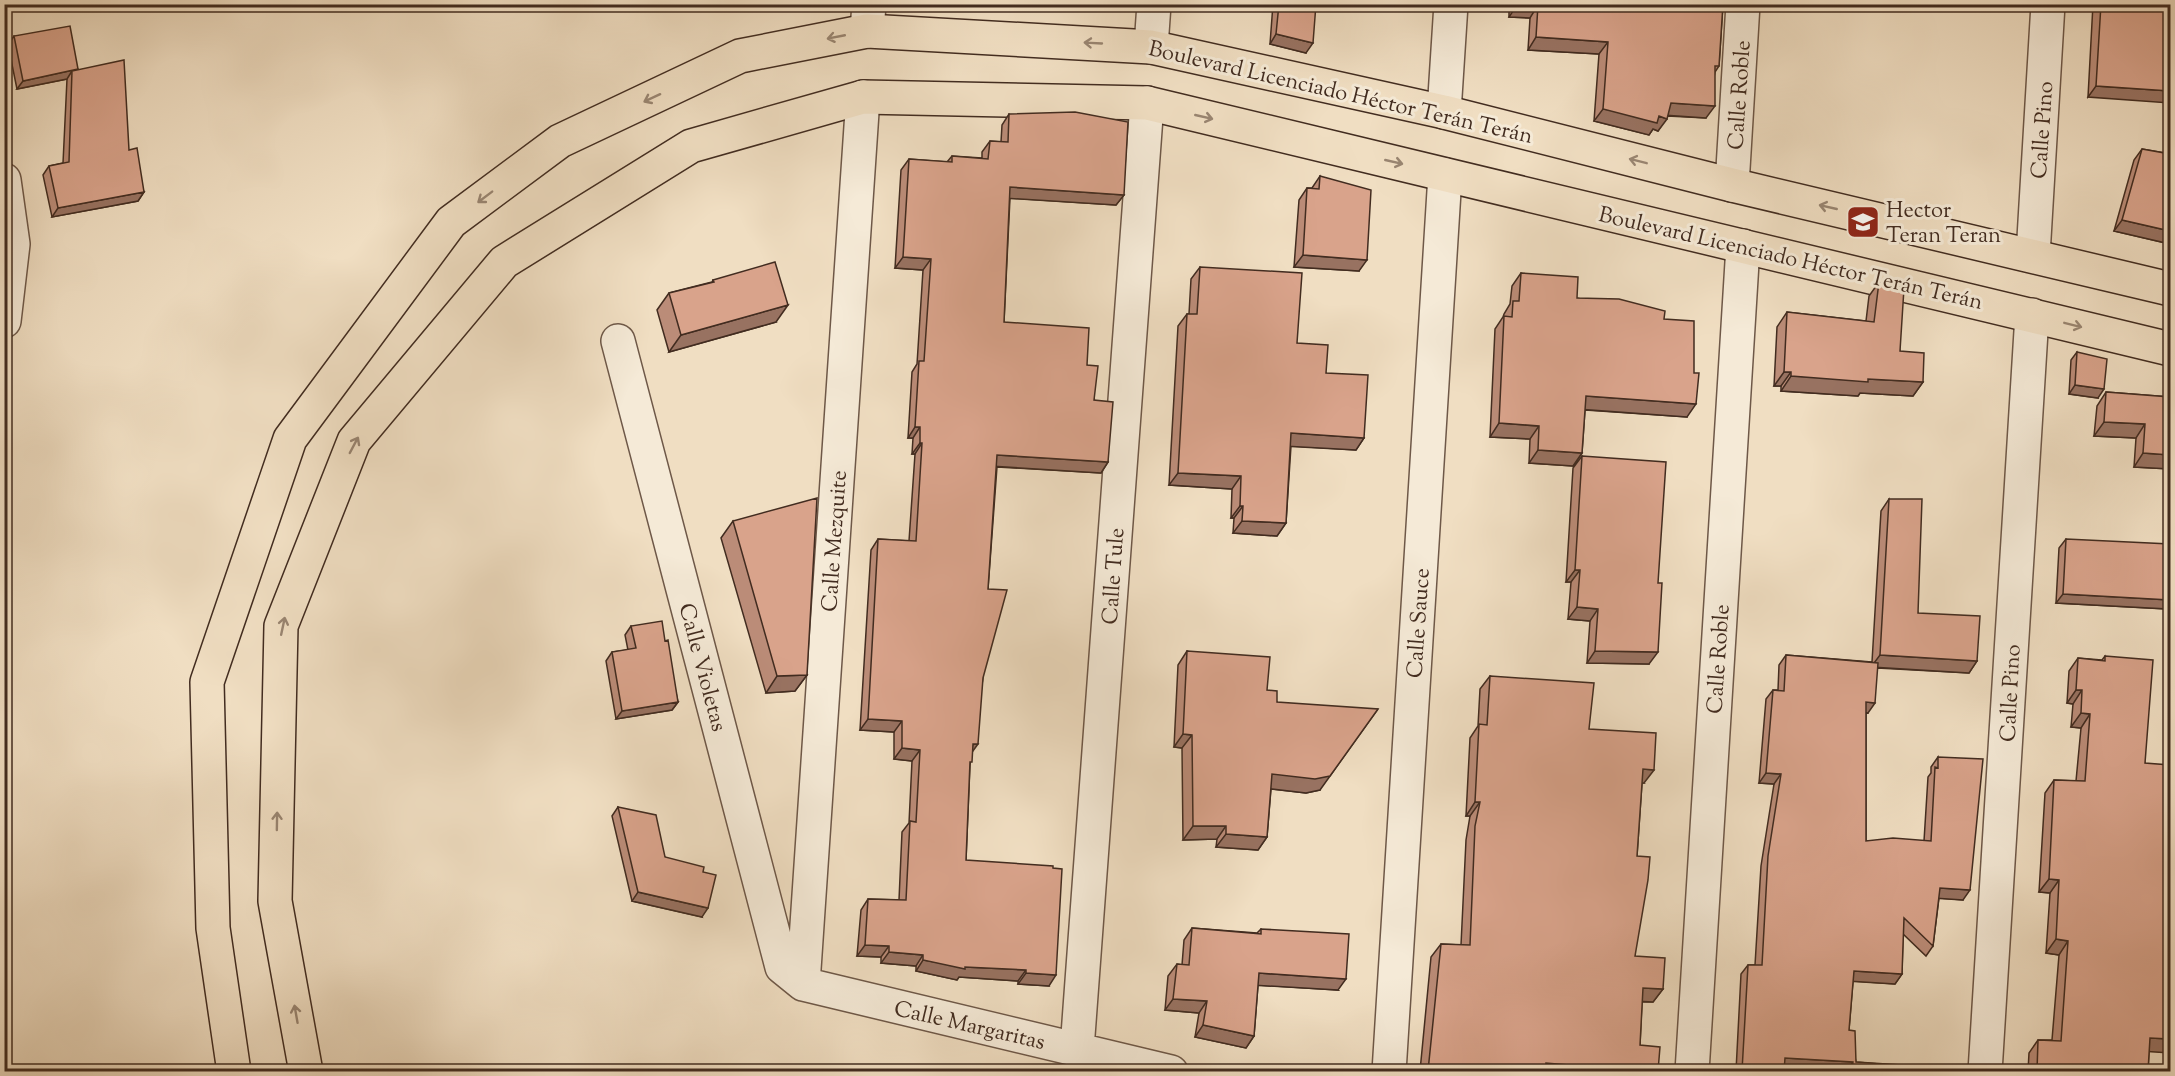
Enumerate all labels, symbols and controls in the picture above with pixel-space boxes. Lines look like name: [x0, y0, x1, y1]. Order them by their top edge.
one-way arrow: [826, 32, 846, 43]
street label: Boulevard Licenciado Héctor Terán Terán: [1145, 34, 1536, 154]
one-way arrow: [1083, 38, 1103, 49]
street label: Calle Roble: [1721, 39, 1761, 151]
street label: Calle Pino: [2025, 80, 2063, 180]
one-way arrow: [643, 92, 661, 104]
one-way arrow: [1194, 111, 1213, 123]
one-way arrow: [1629, 155, 1648, 166]
one-way arrow: [1384, 157, 1403, 169]
one-way arrow: [478, 191, 494, 203]
place label: Hector Teran Teran: [1886, 196, 2001, 253]
street label: Boulevard Licenciado Héctor Terán Terán: [1595, 200, 1986, 320]
one-way arrow: [1818, 201, 1838, 212]
school or university icon: Hector Teran Teran: [1845, 204, 1881, 240]
one-way arrow: [2064, 320, 2083, 332]
one-way arrow: [348, 437, 360, 454]
street label: Calle Mezquite: [815, 469, 857, 613]
street label: Calle Tule: [1096, 527, 1134, 626]
street label: Calle Sauce: [1400, 567, 1440, 679]
street label: Calle Violetas: [669, 600, 734, 735]
street label: Calle Roble: [1700, 603, 1740, 715]
one-way arrow: [278, 617, 289, 636]
street label: Calle Pino: [1993, 644, 2031, 743]
one-way arrow: [271, 811, 282, 831]
street label: Calle Margaritas: [891, 994, 1048, 1060]
one-way arrow: [290, 1005, 301, 1024]

